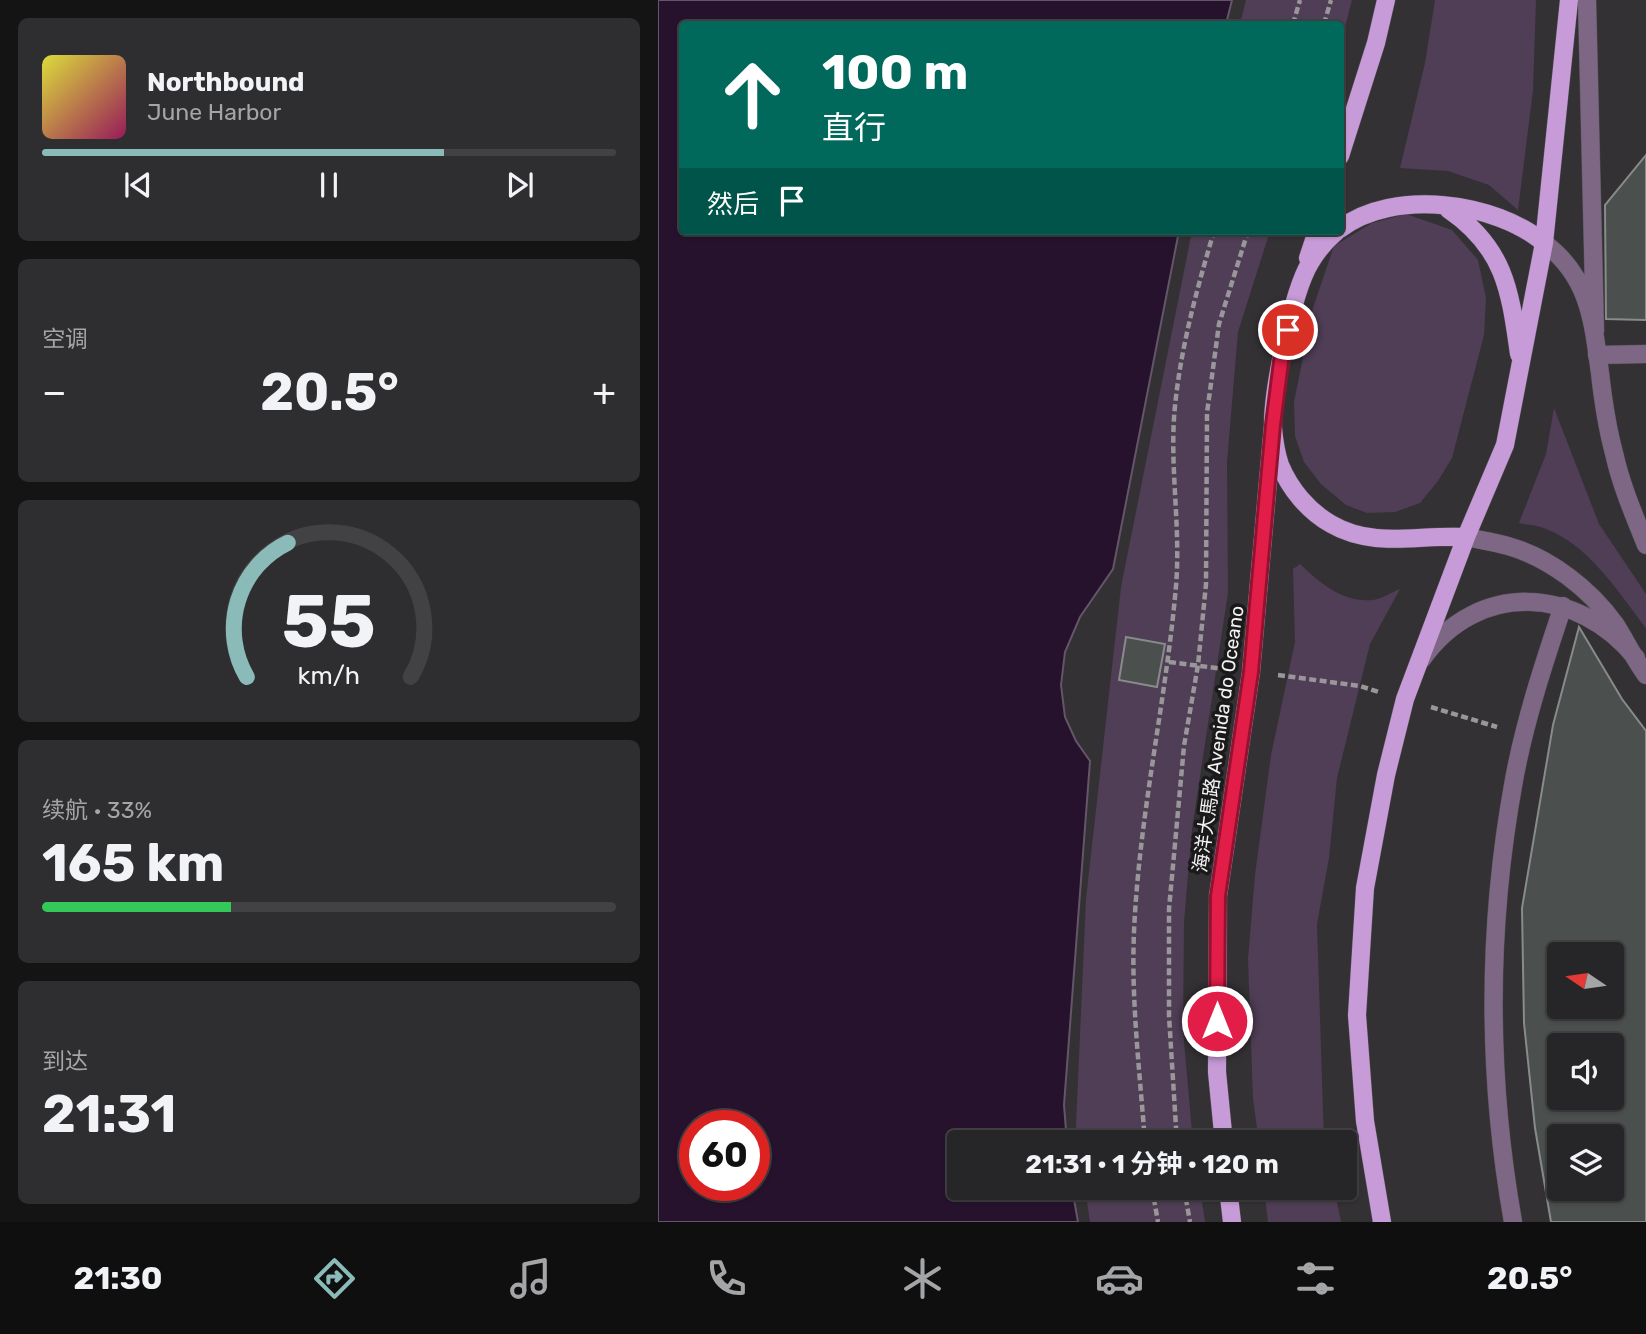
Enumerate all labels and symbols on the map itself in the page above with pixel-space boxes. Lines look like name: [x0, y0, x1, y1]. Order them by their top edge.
pin: [1258, 300, 1318, 360]
street label: 海洋大馬路 Avenida do Oceano: [1188, 604, 1249, 874]
north arrow: [1547, 942, 1624, 1018]
position arrow: [1180, 984, 1254, 1058]
speed limit sign: 60: [679, 1110, 770, 1201]

